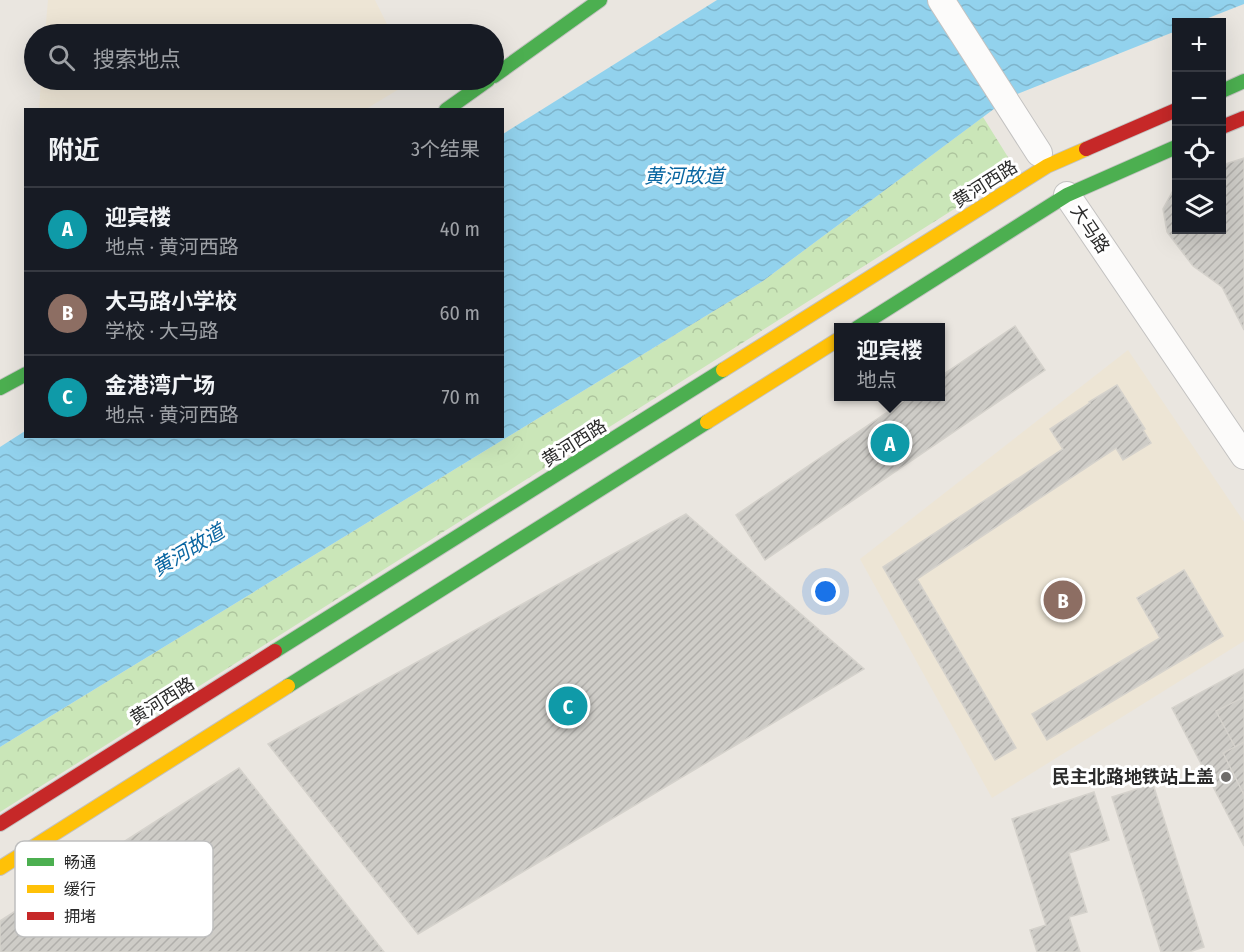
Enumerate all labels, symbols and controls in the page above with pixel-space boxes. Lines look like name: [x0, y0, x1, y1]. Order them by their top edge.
map controls: [1172, 18, 1226, 234]
button: +: [1172, 18, 1226, 72]
search box: [24, 24, 504, 90]
icon: search: [45, 41, 78, 74]
text: 搜索地点: [93, 46, 181, 73]
button: −: [1172, 72, 1226, 126]
button: locate: [1172, 126, 1226, 180]
text: 附近: [48, 135, 100, 166]
text: 3个结果: [411, 137, 480, 161]
street label: 黄河西路: [949, 156, 1021, 212]
water label: 黄河故道: [644, 164, 727, 188]
button: layers: [1172, 180, 1226, 234]
street label: 大马路: [1066, 200, 1114, 258]
text: 迎宾楼: [105, 204, 171, 231]
text: A: [62, 217, 73, 241]
text: 40 m: [440, 217, 480, 241]
text: 地点 · 黄河西路: [105, 235, 239, 259]
text: 大马路小学校: [105, 288, 237, 315]
text: B: [62, 301, 73, 325]
text: 60 m: [440, 301, 480, 325]
text: 学校 · 大马路: [105, 319, 219, 343]
popup: [834, 323, 945, 401]
text: 迎宾楼: [856, 337, 923, 364]
text: 地点: [856, 368, 896, 392]
text: 金港湾广场: [105, 372, 215, 399]
text: C: [62, 385, 73, 409]
text: 70 m: [442, 385, 480, 409]
text: 地点 · 黄河西路: [105, 403, 239, 427]
street label: 黄河西路: [538, 415, 610, 471]
pin: A: [870, 420, 910, 466]
water label: 黄河故道: [148, 518, 231, 581]
your location: [811, 577, 840, 606]
pin: B: [1044, 578, 1082, 622]
street label: 黄河西路: [126, 673, 198, 729]
pin: C: [548, 684, 588, 728]
place label: 民主北路地铁站上盖: [1052, 766, 1214, 788]
marker: 民主北路地铁站上盖: [1219, 770, 1233, 784]
legend: [15, 841, 213, 937]
text: 畅通: [64, 853, 96, 872]
text: 缓行: [64, 880, 96, 899]
text: 拥堵: [64, 907, 96, 926]

